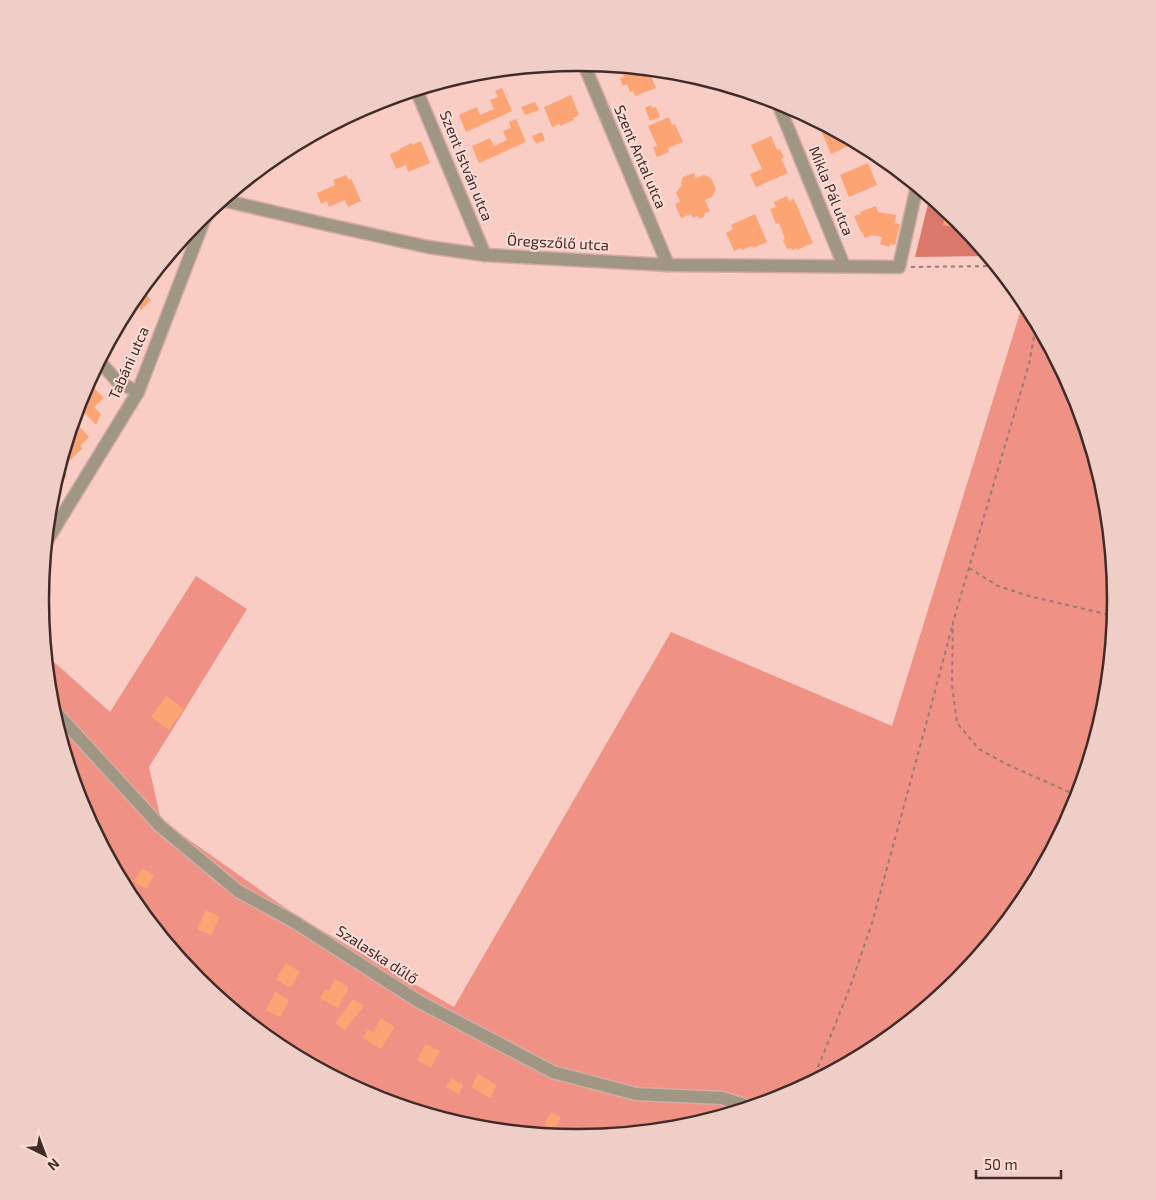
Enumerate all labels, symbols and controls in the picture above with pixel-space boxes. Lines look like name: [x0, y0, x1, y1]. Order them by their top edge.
street label: Szent Antal utca: [611, 102, 671, 211]
street label: Szent István utca: [437, 108, 497, 223]
street label: Mikla Pál utca: [806, 143, 858, 238]
street label: Öregszőlő utca: [507, 230, 610, 254]
street label: Tabáni utca: [104, 323, 152, 402]
street label: Szalaska dűlő: [333, 921, 422, 987]
north arrow: [20, 1130, 70, 1180]
scale bar: [976, 1148, 1061, 1180]
text: N: [45, 1155, 63, 1175]
text: 50 m: [984, 1155, 1018, 1173]

